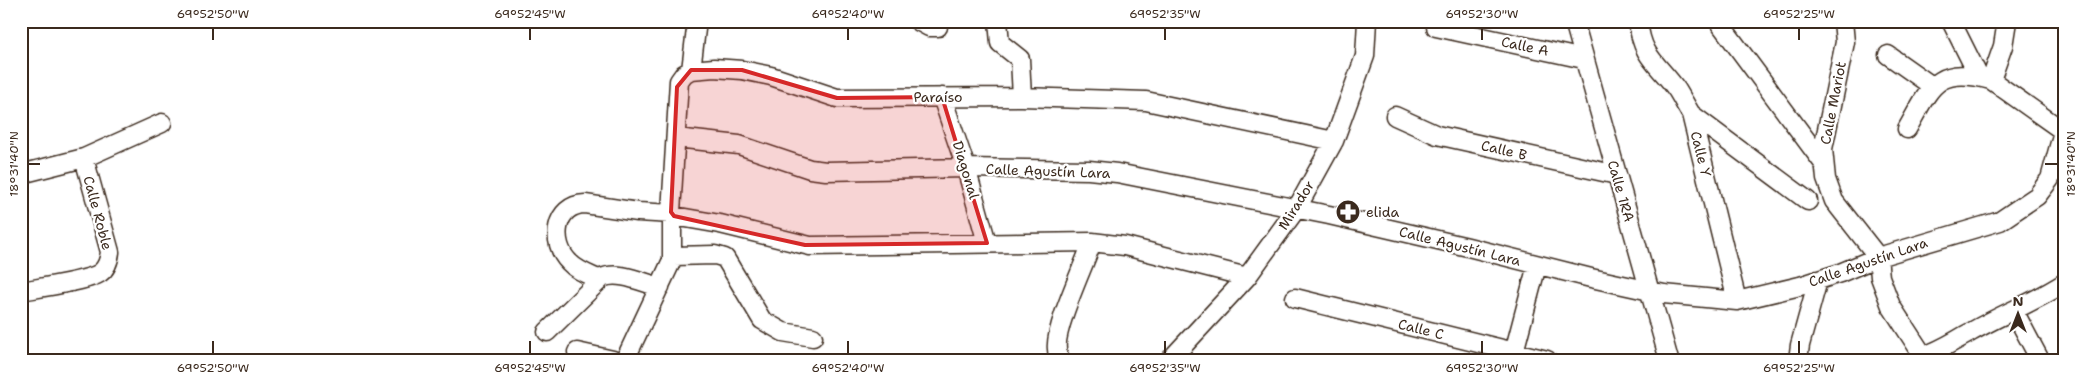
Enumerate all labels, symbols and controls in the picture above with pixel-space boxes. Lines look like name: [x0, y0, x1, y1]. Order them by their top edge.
text: 69°52'50"W: [177, 6, 249, 22]
text: 69°52'45"W: [494, 6, 566, 22]
text: 69°52'40"W: [812, 6, 885, 22]
text: 69°52'35"W: [1129, 6, 1201, 22]
text: 69°52'30"W: [1445, 6, 1519, 22]
text: 69°52'25"W: [1763, 6, 1835, 22]
street label: Calle A: [1500, 32, 1550, 60]
street label: Calle Mariot: [1816, 60, 1850, 146]
street label: Paraíso: [913, 88, 963, 106]
street label: Calle Y: [1687, 129, 1715, 179]
text: 18°31'40"N: [6, 131, 22, 197]
text: 18°31'40"N: [2063, 131, 2079, 197]
street label: Calle B: [1479, 136, 1529, 164]
street label: Diagonal: [949, 139, 984, 202]
street label: Calle 1RA: [1604, 158, 1638, 224]
street label: Calle Agustín Lara: [985, 160, 1111, 182]
street label: Calle Roble: [79, 174, 117, 252]
street label: Mirador: [1274, 177, 1318, 233]
pharmacy icon: elida: [1335, 199, 1361, 225]
place label: elida: [1366, 203, 1400, 221]
street label: Calle Agustín Lara: [1397, 222, 1523, 270]
street label: Calle Agustín Lara: [1806, 233, 1930, 291]
north arrow: [1992, 288, 2042, 338]
text: N: [2012, 292, 2024, 310]
street label: Calle C: [1396, 315, 1446, 343]
text: 69°52'50"W: [177, 360, 249, 376]
text: 69°52'45"W: [494, 360, 566, 376]
text: 69°52'40"W: [812, 360, 885, 376]
text: 69°52'35"W: [1129, 360, 1201, 376]
text: 69°52'30"W: [1445, 360, 1519, 376]
text: 69°52'25"W: [1763, 360, 1835, 376]

